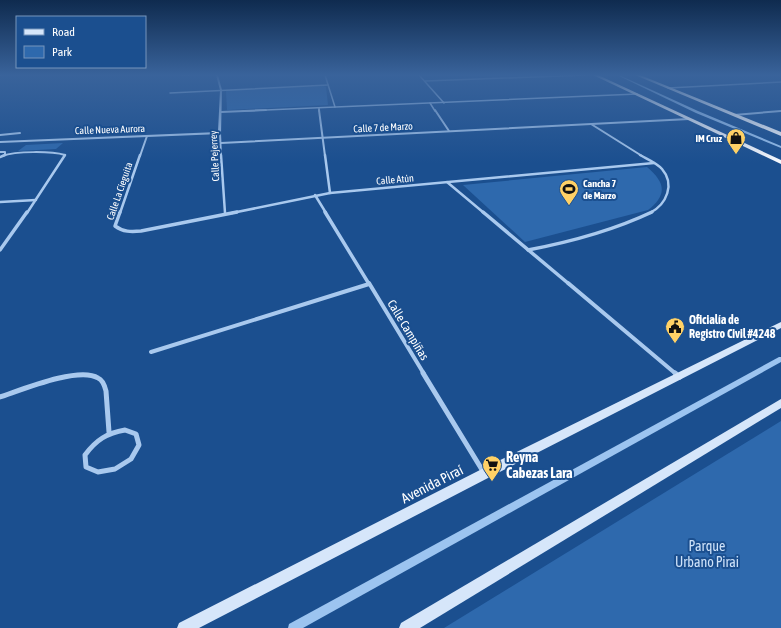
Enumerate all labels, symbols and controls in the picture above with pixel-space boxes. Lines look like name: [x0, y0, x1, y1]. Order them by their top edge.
legend: [16, 16, 146, 68]
text: Road: [52, 25, 75, 39]
text: Park: [52, 45, 73, 59]
street label: Calle 7 de Marzo: [353, 120, 413, 135]
street label: Calle Nueva Aurora: [75, 123, 146, 136]
shop icon: IM Cruz: [725, 127, 747, 155]
street label: Calle Pejerrey: [208, 130, 221, 182]
place label: IM Cruz: [696, 133, 722, 144]
street label: Calle La Cieguita: [104, 160, 135, 222]
street label: Calle Atún: [376, 172, 414, 187]
sports icon: Cancha 7 de Marzo: [558, 178, 580, 206]
place label: Cancha 7 de Marzo: [583, 178, 617, 201]
street label: Calle Campiñas: [384, 297, 432, 363]
place label: Oficialía de Registro Civil #4248: [689, 313, 776, 341]
public building icon: Oficialía de Registro Civil #4248: [664, 316, 686, 344]
place label: Reyna Cabezas Lara: [506, 449, 573, 481]
supermarket icon: Reyna Cabezas Lara: [481, 454, 503, 482]
street label: Avenida Piraí: [398, 462, 466, 506]
park label: Parque Urbano Pirai: [675, 538, 739, 570]

